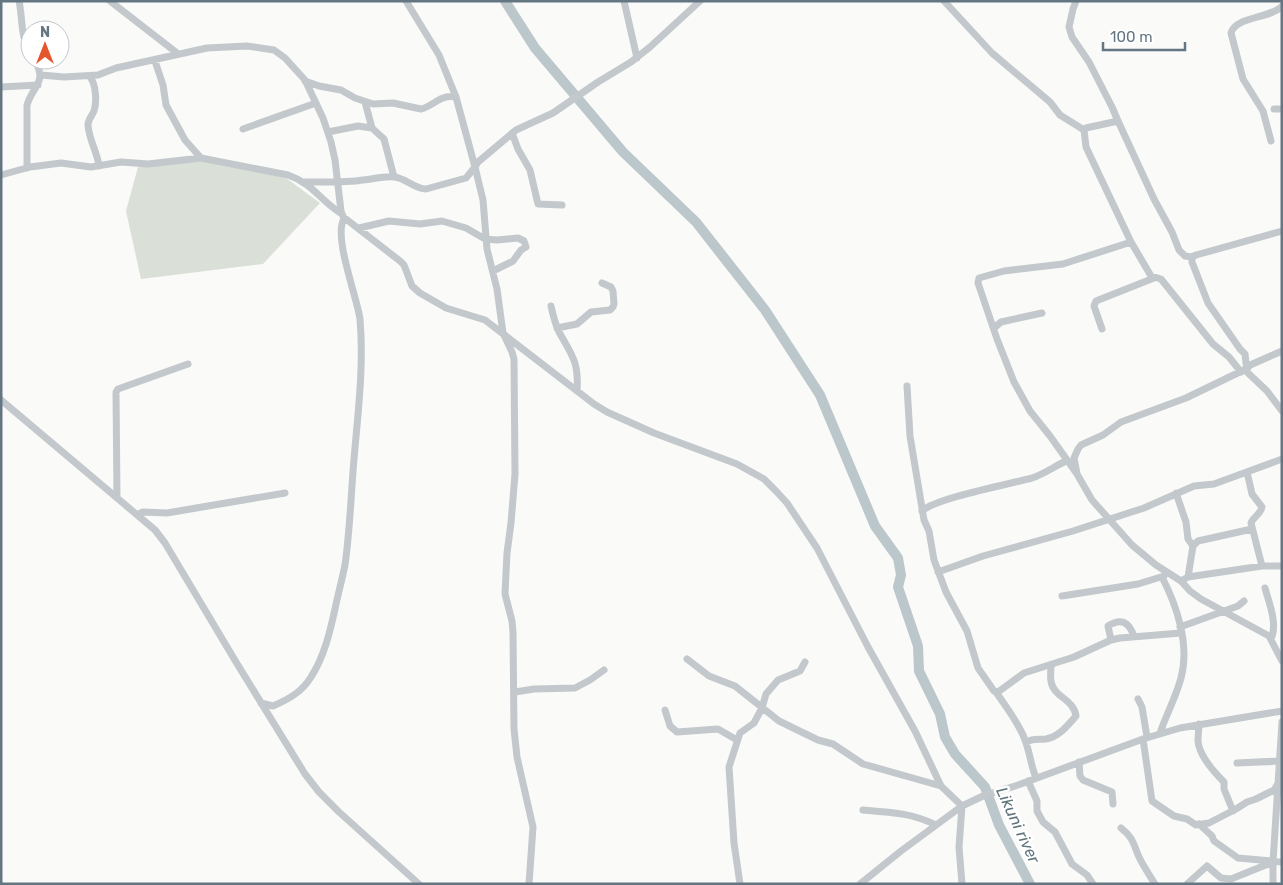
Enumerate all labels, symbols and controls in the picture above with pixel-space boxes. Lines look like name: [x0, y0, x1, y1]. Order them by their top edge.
north arrow: [20, 20, 70, 70]
scale bar: [1103, 20, 1186, 52]
text: N: [40, 24, 50, 41]
text: 100 m: [1110, 28, 1152, 46]
water label: Likuni river: [992, 784, 1044, 867]

